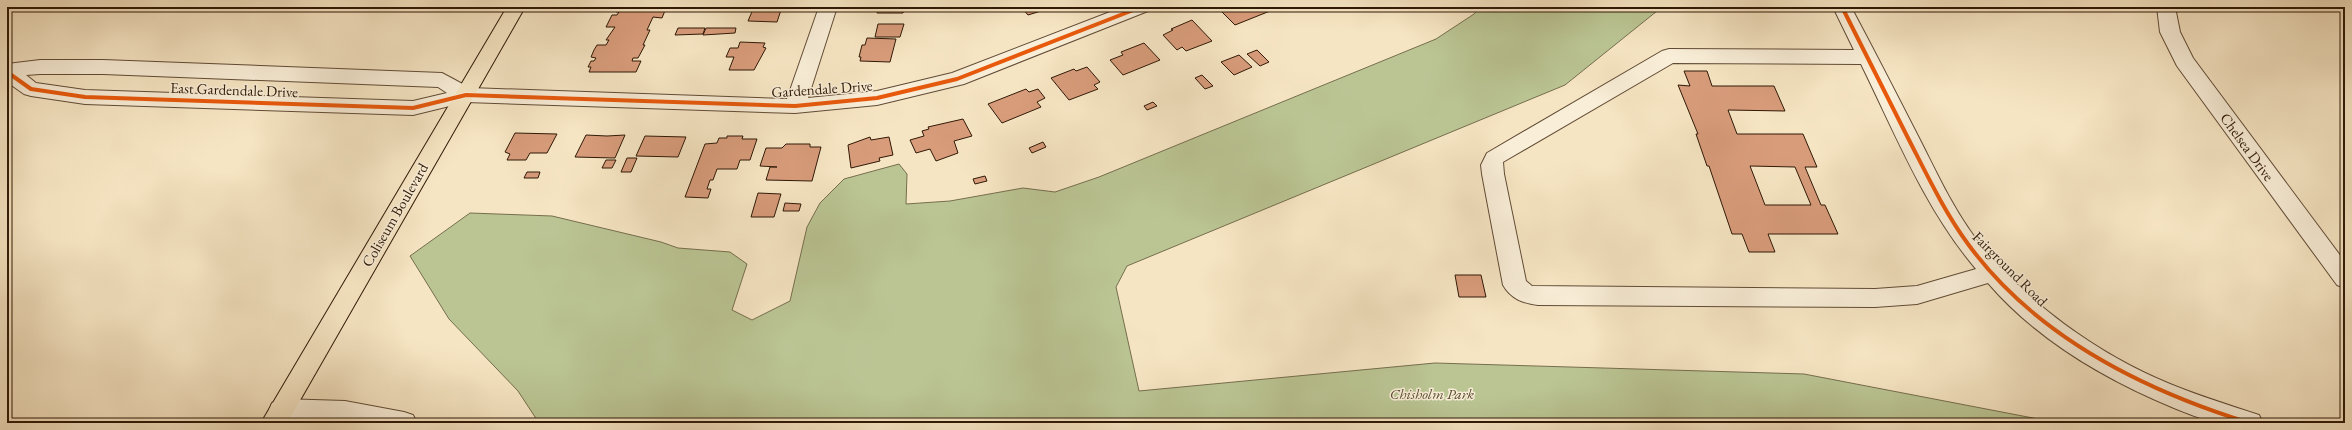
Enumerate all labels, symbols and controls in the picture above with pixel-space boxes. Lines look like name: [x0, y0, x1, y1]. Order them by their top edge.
street label: Gardendale Drive: [771, 75, 873, 102]
street label: East Gardendale Drive: [170, 78, 298, 101]
street label: Chelsea Drive: [2216, 109, 2279, 185]
street label: Coliseum Boulevard: [357, 159, 432, 270]
street label: Fairground Road: [1969, 227, 2052, 311]
park label: Chisholm Park: [1390, 384, 1474, 403]

